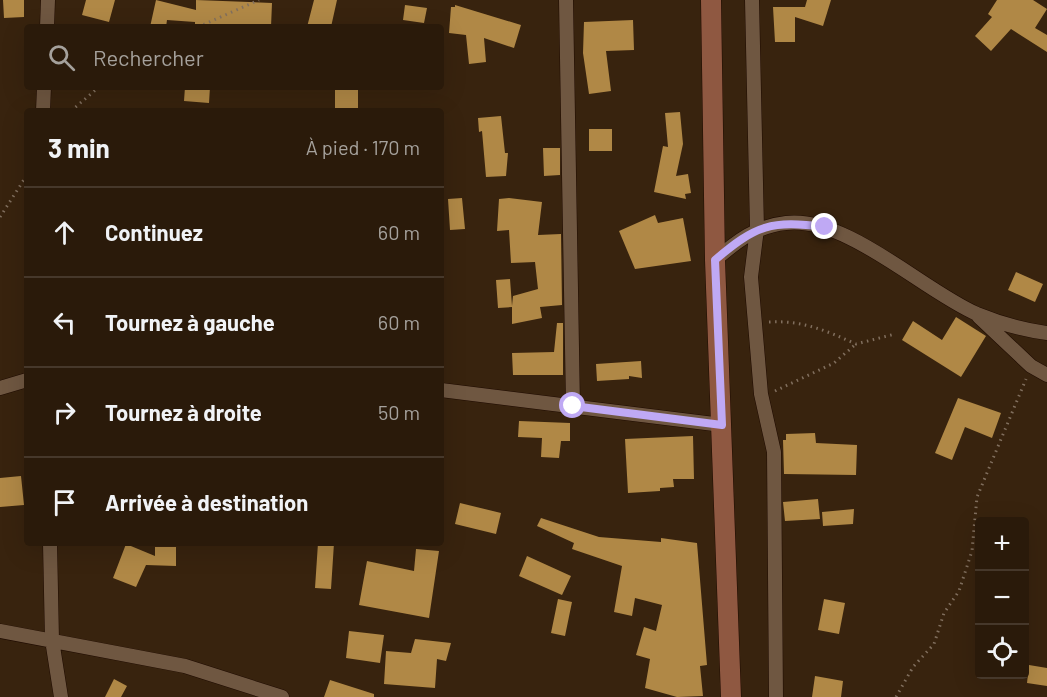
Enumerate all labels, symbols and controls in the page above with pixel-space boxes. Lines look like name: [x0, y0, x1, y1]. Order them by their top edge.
search box: [24, 24, 444, 90]
icon: search: [45, 41, 78, 74]
text: Rechercher: [93, 44, 204, 70]
text: 3 min: [48, 132, 110, 163]
text: À pied · 170 m: [306, 135, 420, 159]
route end: [811, 213, 837, 239]
icon: ahead: [48, 216, 81, 249]
text: Continuez: [105, 219, 203, 245]
text: 60 m: [378, 220, 420, 244]
icon: left: [48, 306, 81, 339]
text: Tournez à gauche: [105, 309, 275, 335]
text: 60 m: [378, 310, 420, 334]
route start: [559, 392, 585, 418]
icon: right: [48, 396, 81, 429]
text: Tournez à droite: [105, 399, 262, 425]
text: 50 m: [378, 400, 420, 424]
icon: arrive: [48, 486, 81, 519]
text: Arrivée à destination: [105, 489, 308, 515]
map controls: [975, 517, 1029, 679]
button: +: [975, 517, 1029, 571]
button: −: [975, 571, 1029, 625]
button: locate: [975, 625, 1029, 679]

